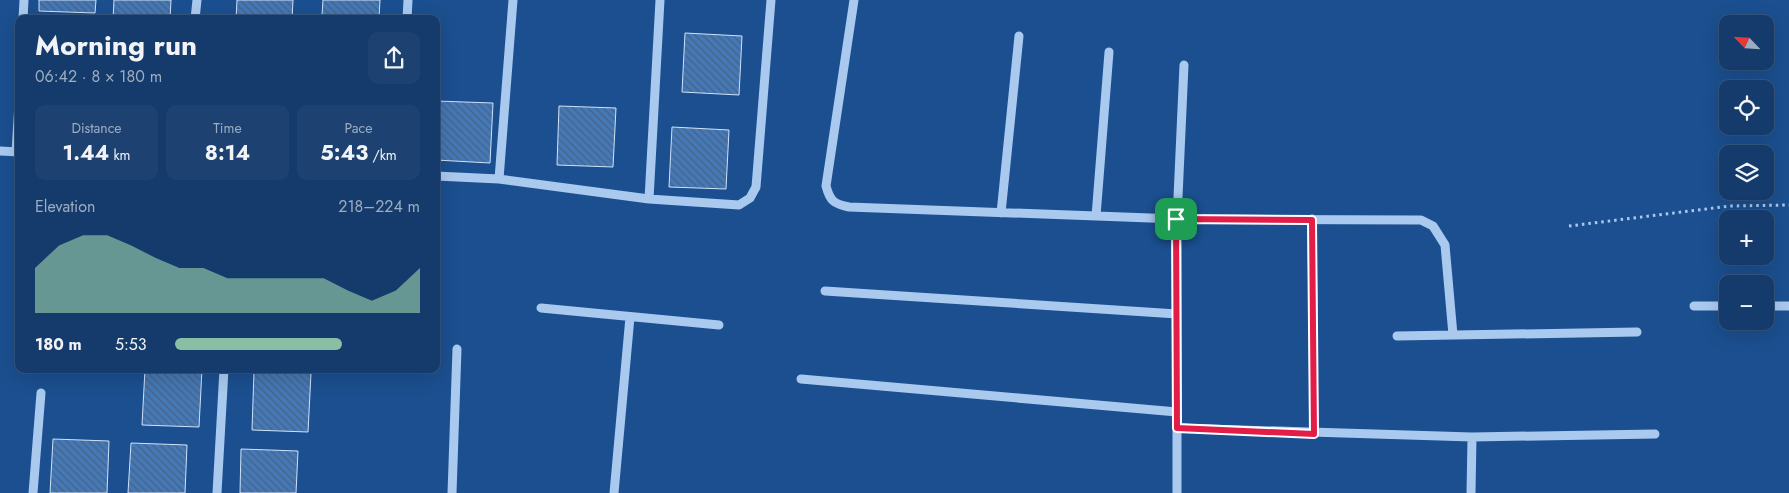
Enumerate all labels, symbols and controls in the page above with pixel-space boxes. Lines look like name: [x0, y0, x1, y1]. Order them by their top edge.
north arrow: [1719, 15, 1774, 70]
map controls: [1719, 15, 1774, 330]
text: Morning run: [35, 25, 197, 66]
button: share: [368, 32, 420, 84]
text: 06:42 · 8 × 180 m: [35, 65, 162, 88]
button: locate: [1719, 80, 1774, 135]
text: Distance: [71, 118, 122, 138]
text: Time: [213, 118, 242, 138]
text: Pace: [345, 118, 372, 138]
text: 1.44: [62, 138, 109, 168]
text: 8:14: [205, 138, 250, 168]
text: 5:43: [320, 138, 368, 168]
text: km: [109, 145, 131, 165]
text: /km: [368, 145, 397, 165]
button: layers: [1719, 145, 1774, 200]
text: Elevation: [35, 195, 95, 218]
text: 218–224 m: [338, 195, 420, 218]
pin: [1155, 198, 1197, 240]
icon: arrive: [1162, 205, 1190, 233]
button: +: [1719, 210, 1774, 265]
button: −: [1719, 275, 1774, 330]
text: 180 m: [35, 333, 82, 356]
text: 5:53: [115, 333, 147, 356]

